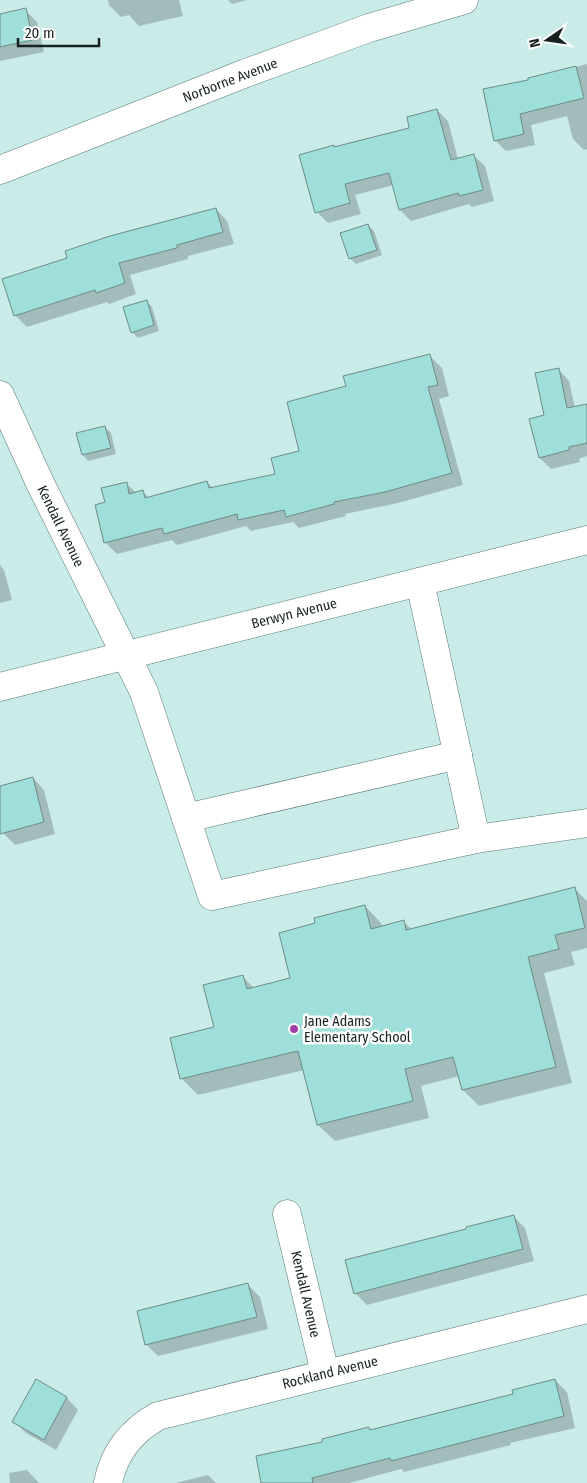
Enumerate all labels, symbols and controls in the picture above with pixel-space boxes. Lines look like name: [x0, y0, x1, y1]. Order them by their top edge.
scale bar: [18, 15, 99, 47]
north arrow: [522, 15, 572, 65]
text: 20 m: [25, 24, 55, 42]
text: N: [526, 37, 544, 49]
street label: Norborne Avenue: [180, 55, 280, 106]
street label: Kendall Avenue: [34, 483, 88, 570]
street label: Berwyn Avenue: [250, 595, 339, 632]
place label: Jane Adams Elementary School: [304, 1013, 411, 1046]
marker: Jane Adams Elementary School: [288, 1023, 300, 1035]
street label: Kendall Avenue: [287, 1249, 324, 1339]
street label: Rockland Avenue: [281, 1352, 380, 1393]

